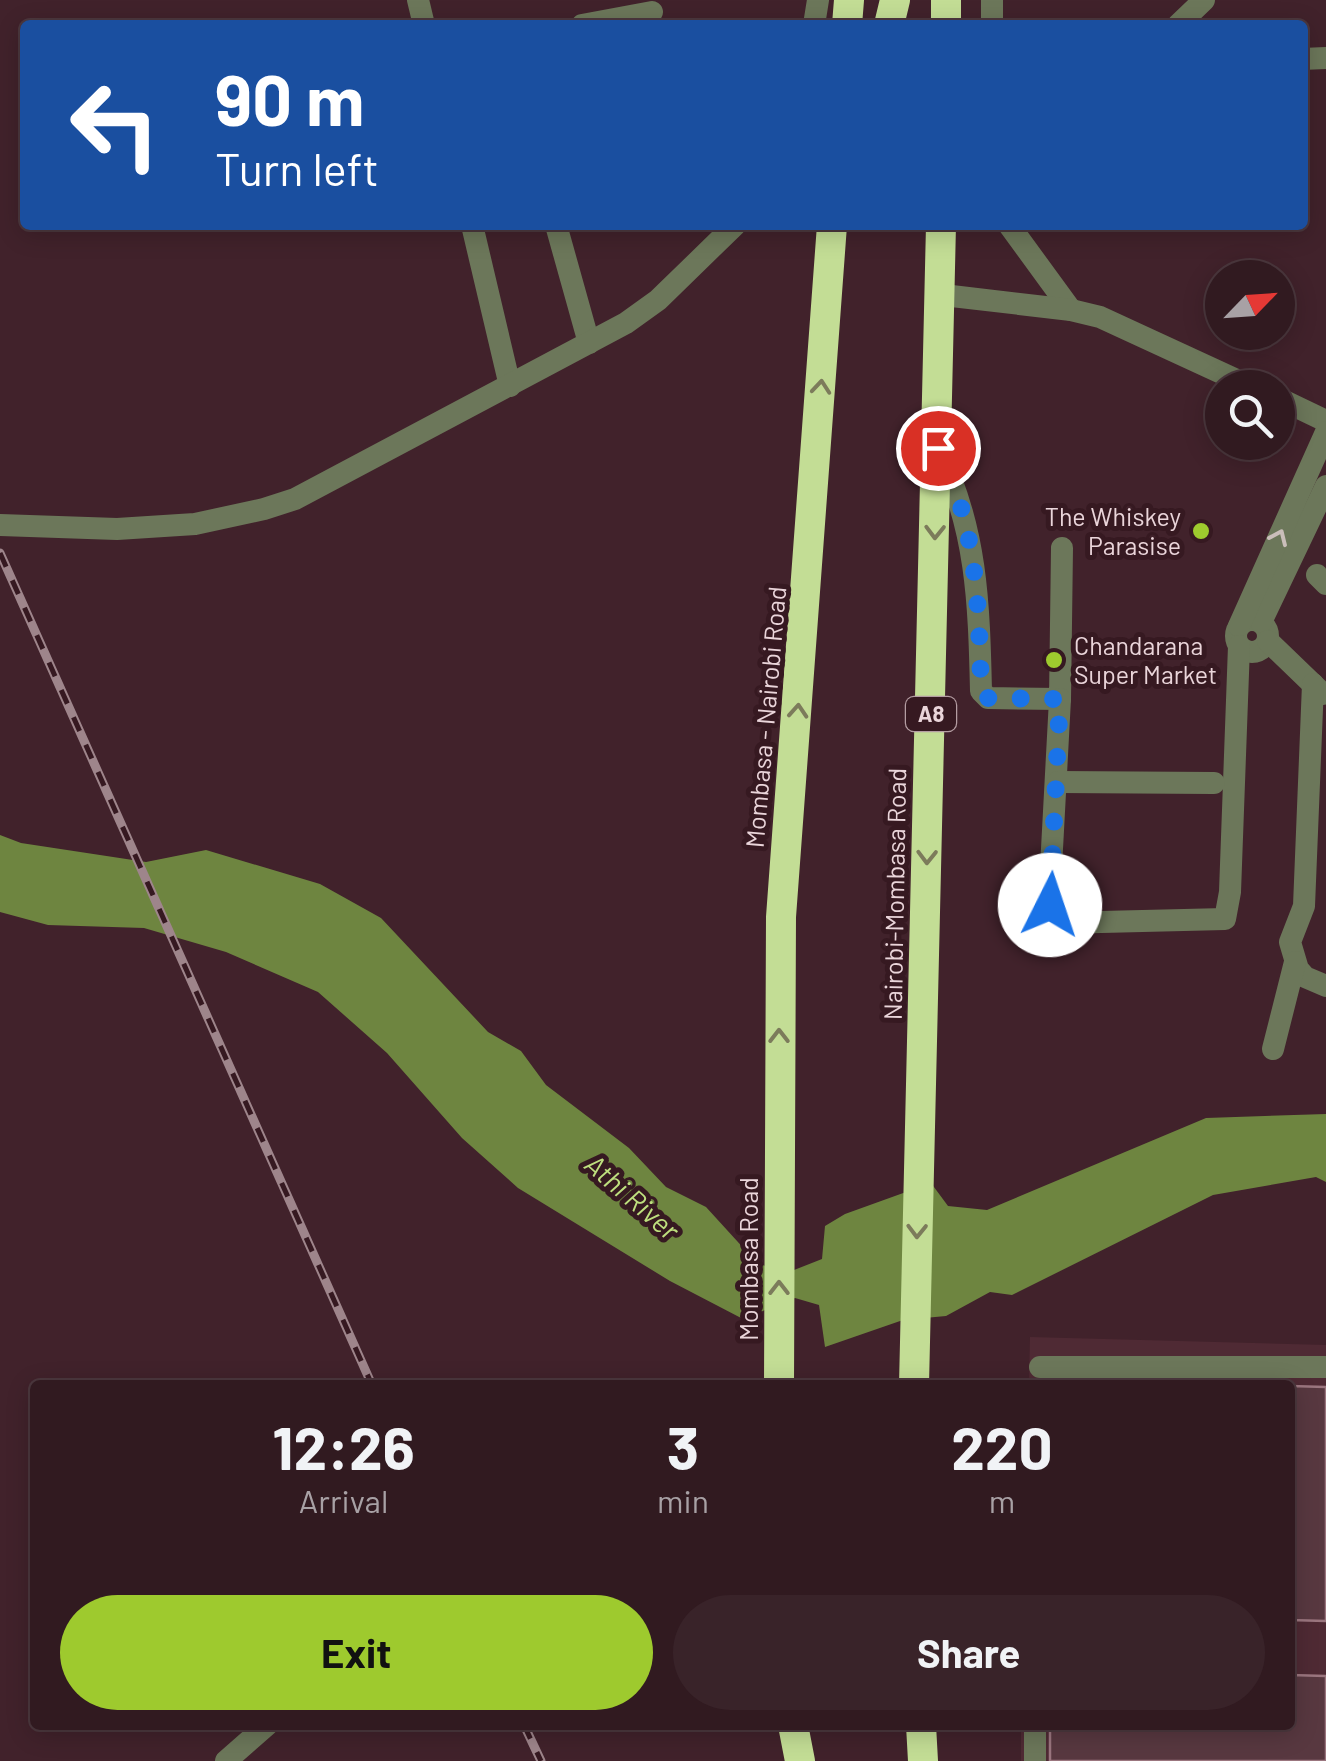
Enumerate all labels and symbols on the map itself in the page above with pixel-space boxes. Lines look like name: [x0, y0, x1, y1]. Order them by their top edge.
north arrow: [1205, 260, 1295, 350]
one-way arrow: [810, 379, 832, 395]
pin: [896, 406, 981, 491]
place label: The Whiskey Parasise: [1045, 501, 1181, 560]
marker: The Whiskey Parasise: [1190, 520, 1212, 542]
one-way arrow: [925, 525, 946, 541]
one-way arrow: [1267, 529, 1287, 547]
street label: Mombasa - Nairobi Road: [739, 585, 791, 849]
place label: Chandarana Super Market: [1074, 630, 1217, 689]
marker: Chandarana Super Market: [1043, 649, 1065, 671]
road number: A8: [906, 697, 956, 731]
one-way arrow: [787, 703, 808, 719]
street label: Nairobi-Mombasa Road: [877, 768, 911, 1020]
one-way arrow: [916, 850, 938, 866]
position arrow: [998, 853, 1102, 957]
one-way arrow: [769, 1027, 790, 1043]
water label: Athi River: [579, 1146, 687, 1247]
street label: Mombasa Road: [733, 1177, 763, 1341]
one-way arrow: [906, 1224, 927, 1240]
one-way arrow: [768, 1279, 790, 1294]

